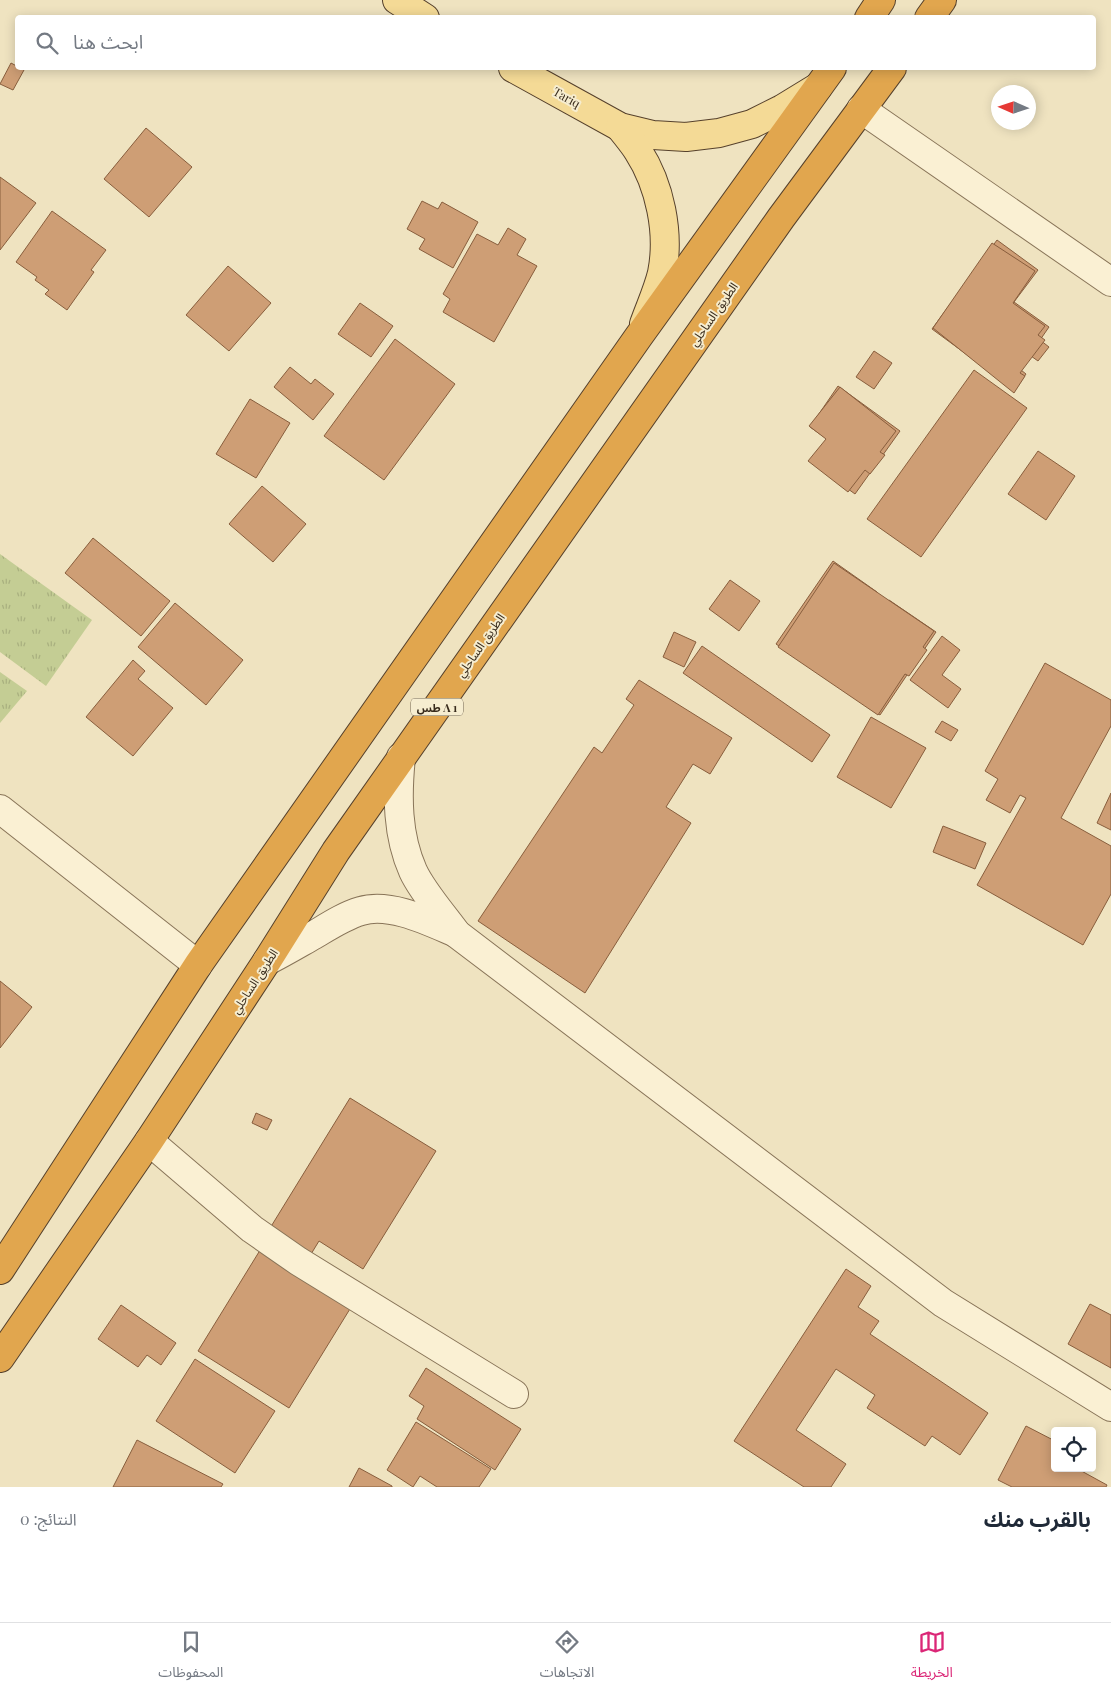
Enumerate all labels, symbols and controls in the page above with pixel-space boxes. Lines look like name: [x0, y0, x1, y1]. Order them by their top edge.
search box: [15, 15, 1096, 70]
text: ابحث هنا: [73, 28, 143, 54]
icon: search: [33, 29, 61, 57]
street label: Tariq: [550, 83, 584, 111]
north arrow: [991, 85, 1036, 130]
street label: الطريق الساحلي: [685, 279, 743, 351]
street label: الطريق الساحلي: [452, 610, 510, 682]
road number: طس A 1: [411, 699, 463, 716]
street label: الطريق الساحلي: [227, 945, 283, 1018]
map controls: [1051, 1427, 1096, 1472]
button: locate: [1051, 1427, 1096, 1472]
text: بالقرب منك: [984, 1504, 1091, 1532]
text: النتائج: 0: [20, 1508, 77, 1529]
tab: المحفوظات: [158, 1628, 223, 1687]
tab: الاتجاهات: [540, 1628, 594, 1687]
tab: الخريطة: [911, 1628, 953, 1687]

